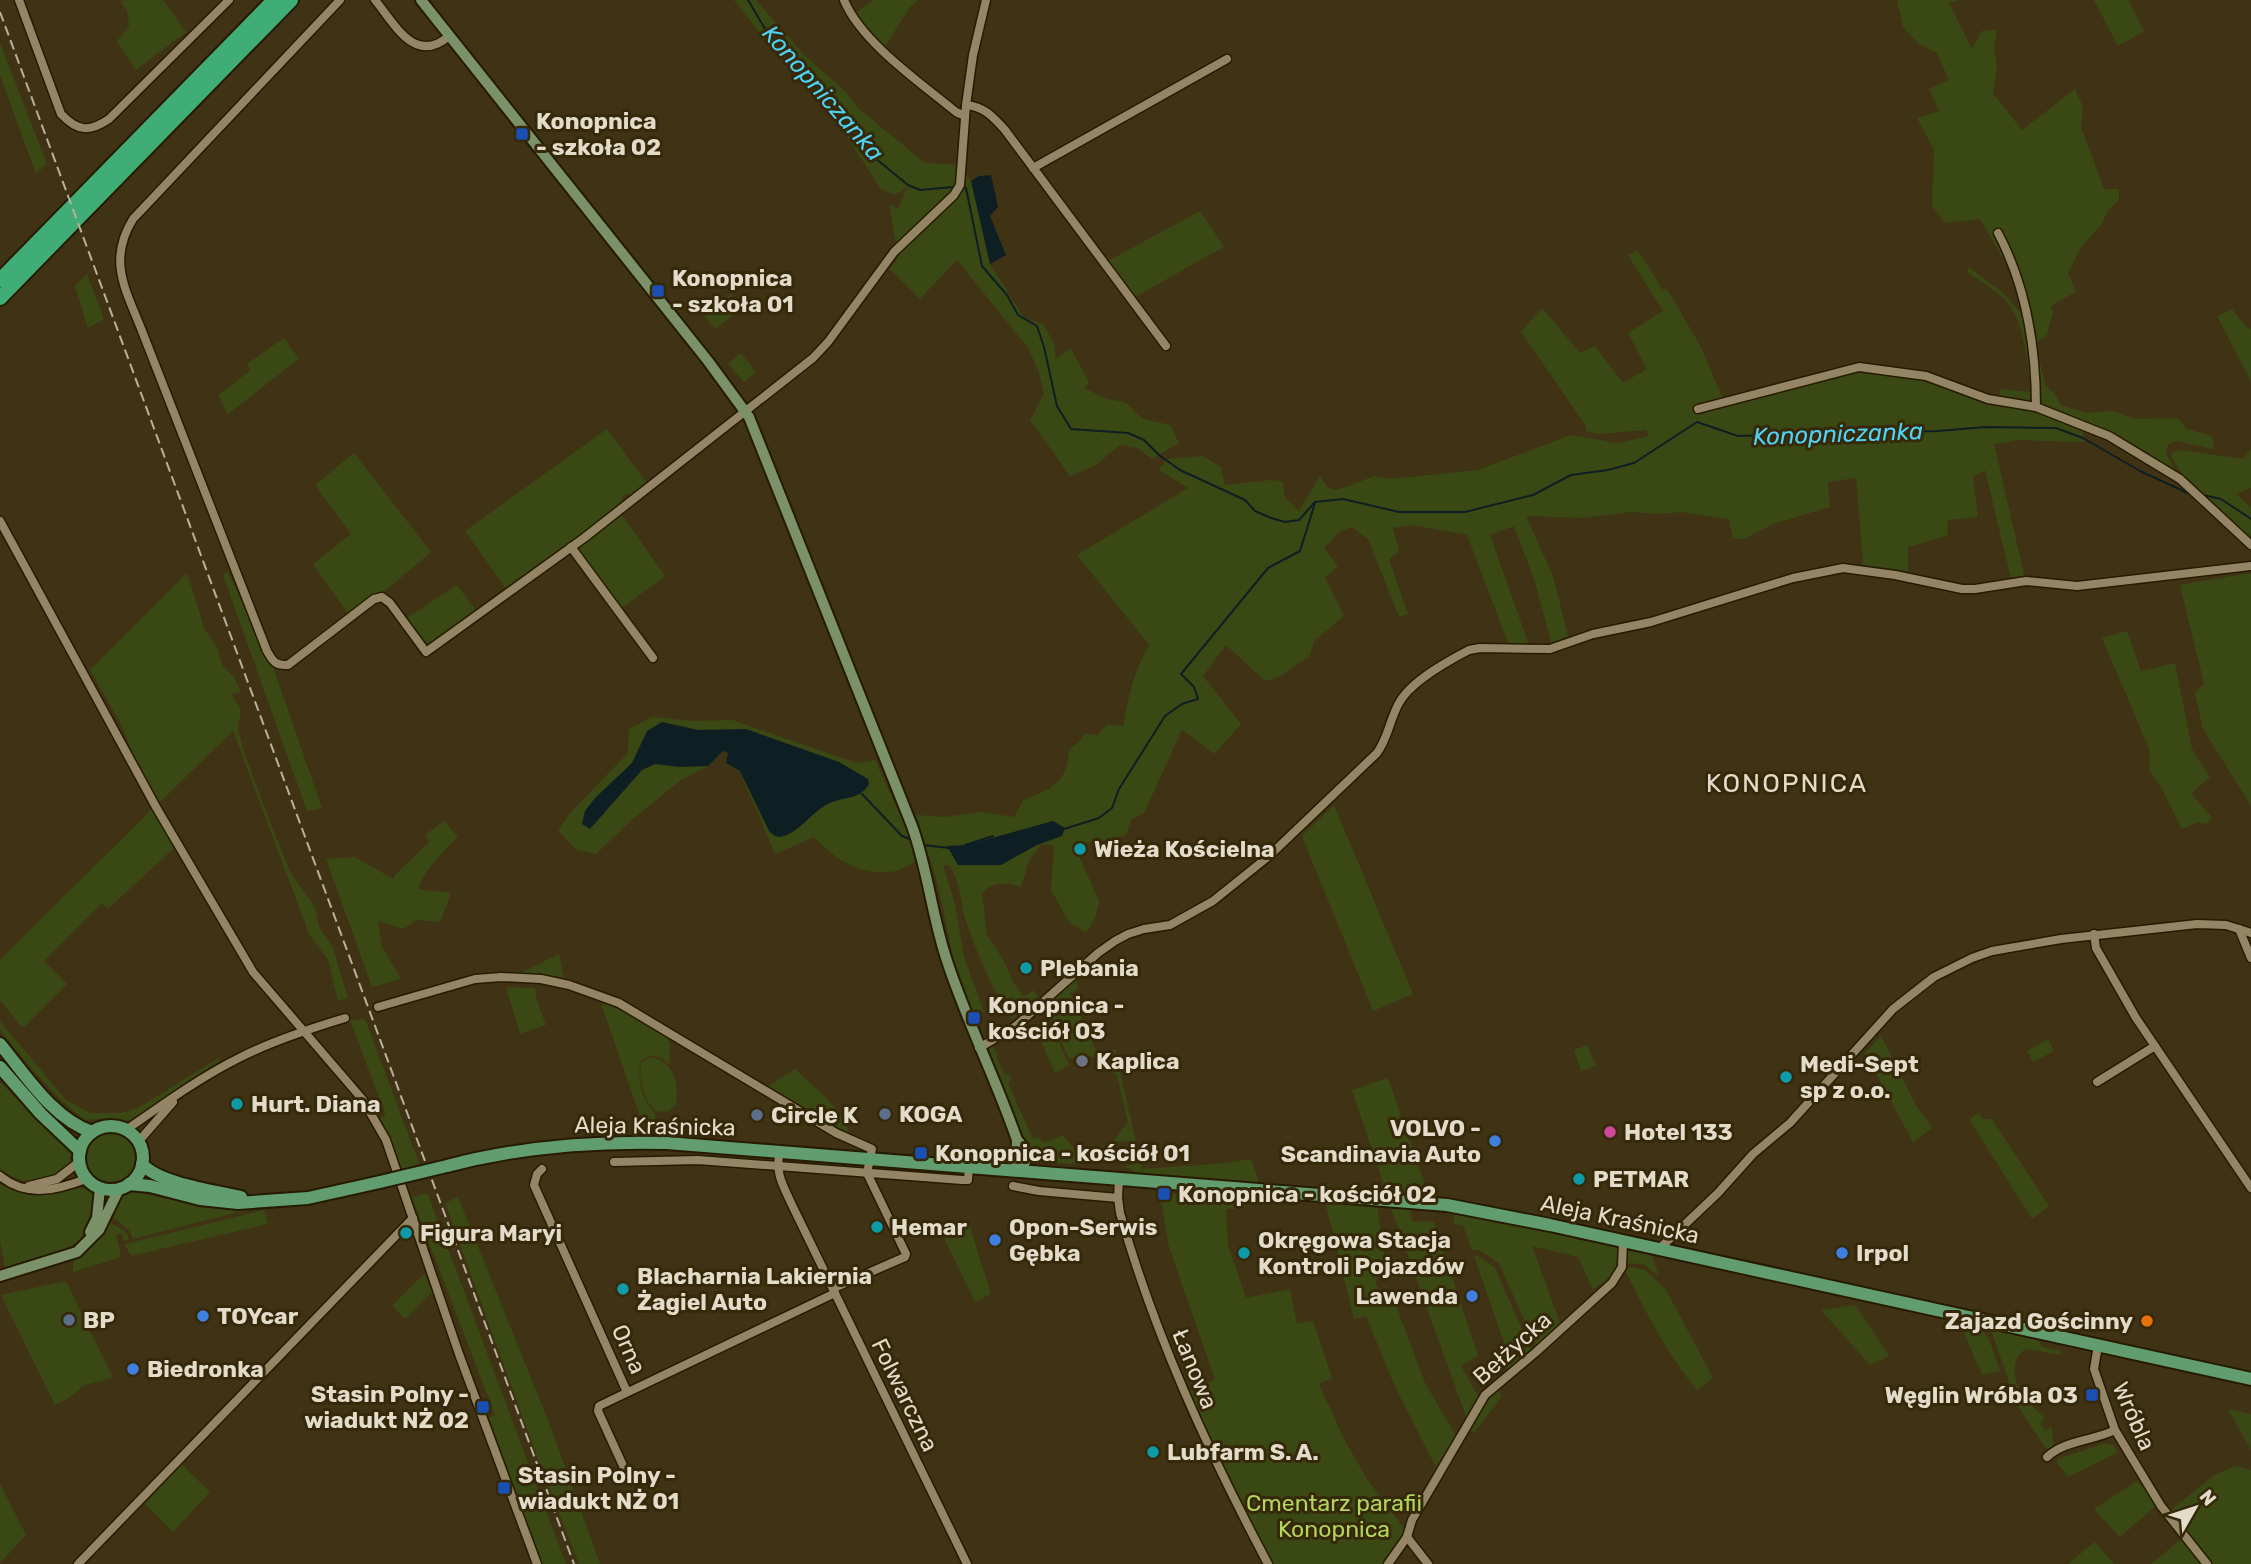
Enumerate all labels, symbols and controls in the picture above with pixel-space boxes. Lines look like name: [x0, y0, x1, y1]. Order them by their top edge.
water label: Konopniczanka: [757, 20, 889, 166]
place label: Konopnica - szkoła 02: [536, 107, 661, 161]
marker: Konopnica - szkoła 02: [514, 126, 530, 142]
place label: Konopnica - szkoła 01: [672, 264, 794, 318]
marker: Konopnica - szkoła 01: [650, 283, 666, 299]
water label: Konopniczanka: [1752, 417, 1924, 451]
district label: KONOPNICA: [1706, 768, 1868, 799]
place label: Wieża Kościelna: [1094, 835, 1275, 863]
marker: Wieża Kościelna: [1072, 841, 1088, 857]
place label: Plebania: [1040, 954, 1139, 982]
marker: Plebania: [1018, 960, 1034, 976]
place label: Konopnica - kościół 03: [988, 991, 1124, 1045]
marker: Konopnica - kościół 03: [966, 1010, 982, 1026]
place label: Kaplica: [1096, 1047, 1179, 1075]
place label: Medi-Sept sp z o.o.: [1800, 1050, 1919, 1104]
marker: Kaplica: [1074, 1053, 1090, 1069]
marker: Medi-Sept sp z o.o.: [1778, 1069, 1794, 1085]
place label: Hurt. Diana: [251, 1090, 380, 1118]
marker: Hurt. Diana: [229, 1096, 245, 1112]
place label: KOGA: [899, 1100, 963, 1128]
place label: Circle K: [771, 1101, 859, 1129]
marker: KOGA: [877, 1106, 893, 1122]
marker: Circle K: [749, 1107, 765, 1123]
street label: Aleja Kraśnicka: [574, 1111, 736, 1141]
place label: VOLVO - Scandinavia Auto: [1281, 1114, 1481, 1168]
place label: Hotel 133: [1624, 1118, 1733, 1146]
marker: Hotel 133: [1602, 1124, 1618, 1140]
marker: VOLVO - Scandinavia Auto: [1487, 1133, 1503, 1149]
place label: Konopnica - kościół 01: [935, 1139, 1190, 1167]
marker: Konopnica - kościół 01: [913, 1145, 929, 1161]
place label: PETMAR: [1593, 1165, 1689, 1193]
marker: PETMAR: [1571, 1171, 1587, 1187]
place label: Konopnica - kościół 02: [1178, 1180, 1437, 1208]
marker: Konopnica - kościół 02: [1156, 1186, 1172, 1202]
street label: Aleja Kraśnicka: [1538, 1189, 1702, 1249]
place label: Hemar: [891, 1213, 967, 1241]
place label: Opon-Serwis Gębka: [1009, 1213, 1158, 1267]
place label: Figura Maryi: [420, 1219, 562, 1247]
marker: Hemar: [869, 1219, 885, 1235]
marker: Figura Maryi: [398, 1225, 414, 1241]
place label: Okręgowa Stacja Kontroli Pojazdów: [1258, 1226, 1465, 1280]
marker: Opon-Serwis Gębka: [987, 1232, 1003, 1248]
place label: Irpol: [1856, 1239, 1909, 1267]
marker: Okręgowa Stacja Kontroli Pojazdów: [1236, 1245, 1252, 1261]
marker: Irpol: [1834, 1245, 1850, 1261]
place label: Blacharnia Lakiernia Żagiel Auto: [637, 1262, 872, 1316]
marker: Blacharnia Lakiernia Żagiel Auto: [615, 1281, 631, 1297]
place label: Lawenda: [1355, 1282, 1458, 1310]
marker: Lawenda: [1464, 1288, 1480, 1304]
place label: TOYcar: [217, 1302, 299, 1330]
place label: BP: [83, 1306, 115, 1334]
street label: Bełżycka: [1467, 1306, 1557, 1390]
place label: Zajazd Gościnny: [1945, 1307, 2133, 1335]
marker: TOYcar: [195, 1308, 211, 1324]
marker: BP: [61, 1312, 77, 1328]
marker: Zajazd Gościnny: [2139, 1313, 2155, 1329]
street label: Orna: [606, 1320, 652, 1378]
street label: Łanowa: [1166, 1325, 1224, 1413]
street label: Folwarczna: [866, 1334, 944, 1456]
place label: Biedronka: [147, 1355, 264, 1383]
marker: Biedronka: [125, 1361, 141, 1377]
street label: Wróbla: [2107, 1377, 2161, 1455]
place label: Stasin Polny - wiadukt NŻ 02: [304, 1380, 469, 1434]
place label: Węglin Wróbla 03: [1885, 1381, 2078, 1409]
marker: Węglin Wróbla 03: [2084, 1387, 2100, 1403]
marker: Stasin Polny - wiadukt NŻ 02: [475, 1399, 491, 1415]
place label: Lubfarm S. A.: [1167, 1438, 1319, 1466]
marker: Lubfarm S. A.: [1145, 1444, 1161, 1460]
place label: Stasin Polny - wiadukt NŻ 01: [518, 1461, 679, 1515]
north arrow: [2160, 1473, 2230, 1543]
marker: Stasin Polny - wiadukt NŻ 01: [496, 1480, 512, 1496]
text: N: [2195, 1485, 2221, 1510]
park label: Cmentarz parafii Konopnica: [1246, 1489, 1422, 1543]

